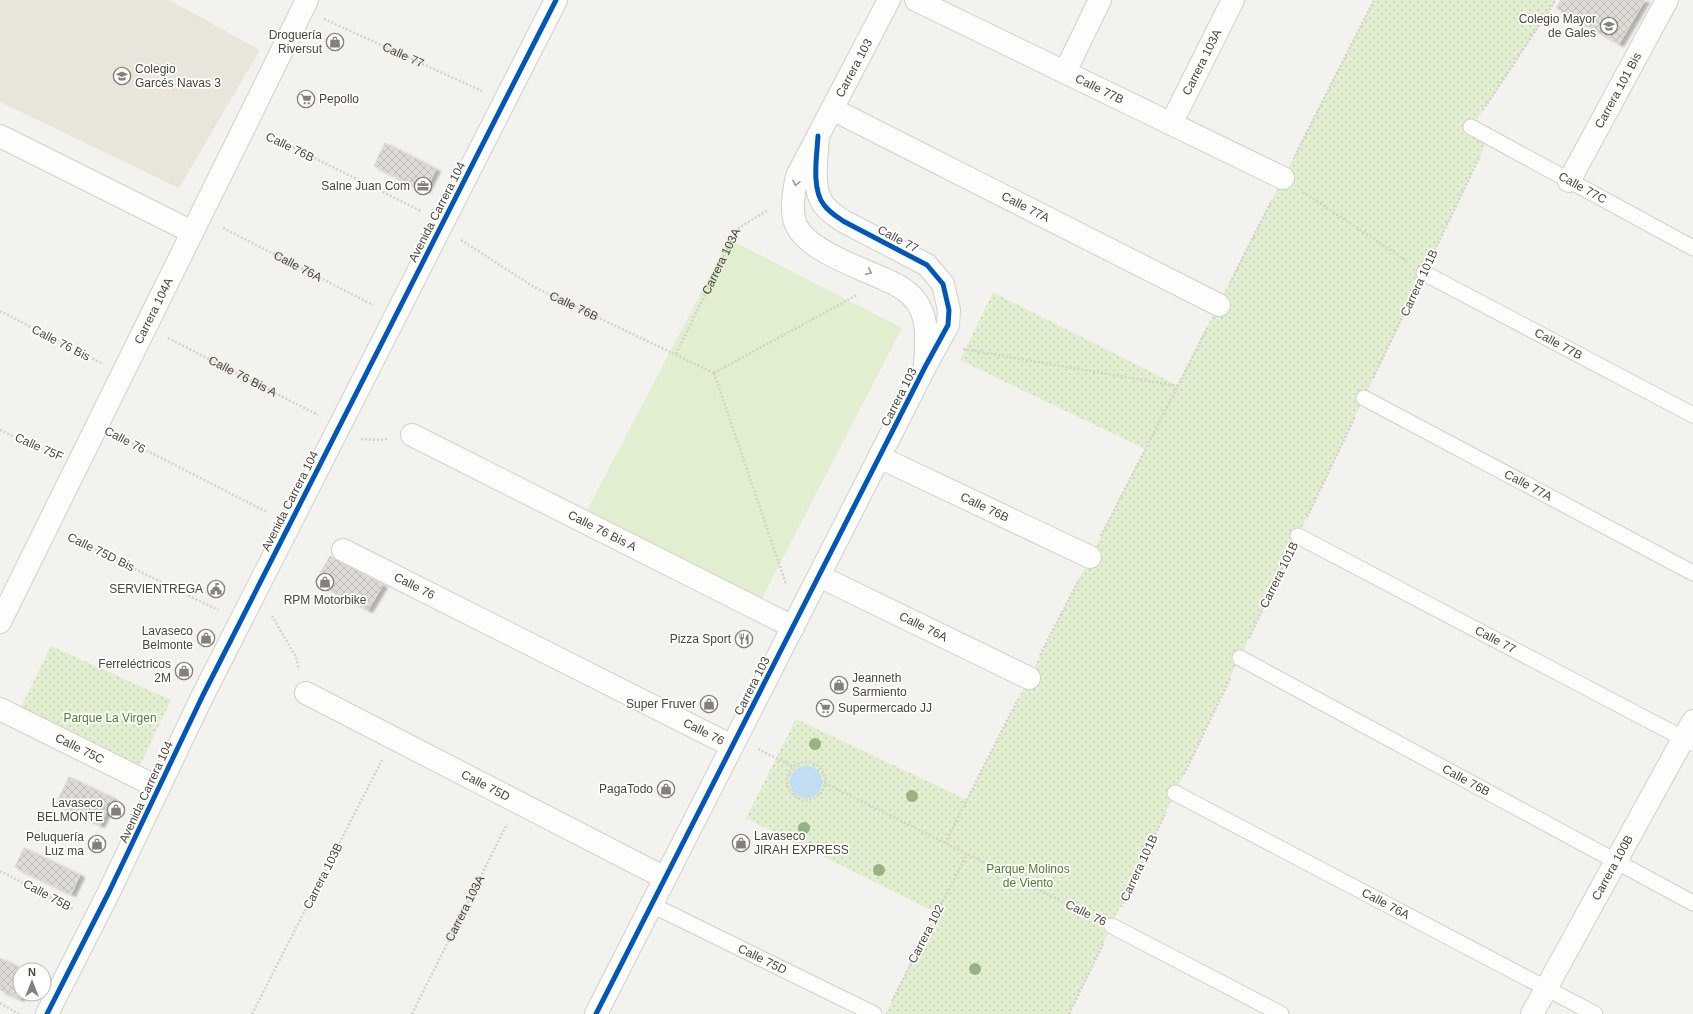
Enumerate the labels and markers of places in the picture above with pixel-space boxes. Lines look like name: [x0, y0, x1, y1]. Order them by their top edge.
place label: Colegio Mayor de Gales: [1519, 12, 1596, 40]
school or university icon: Colegio Mayor de Gales: [1599, 16, 1619, 36]
place label: Droguería Riversut: [269, 28, 323, 56]
shop icon: Droguería Riversut: [325, 32, 345, 52]
place label: Colegio Garcés Navas 3: [135, 62, 221, 90]
school or university icon: Colegio Garcés Navas 3: [112, 66, 132, 86]
supermarket icon: Pepollo: [296, 89, 316, 109]
place label: Pepollo: [319, 92, 359, 106]
office icon: Salne Juan Com: [413, 176, 433, 196]
place label: Salne Juan Com: [321, 179, 410, 193]
shop icon: RPM Motorbike: [315, 572, 335, 592]
public building icon: SERVIENTREGA: [206, 579, 226, 599]
place label: SERVIENTREGA: [109, 582, 203, 596]
place label: RPM Motorbike: [284, 593, 367, 607]
place label: Lavaseco Belmonte: [142, 624, 193, 652]
shop icon: Lavaseco Belmonte: [196, 628, 216, 648]
restaurant icon: Pizza Sport: [734, 629, 754, 649]
place label: Pizza Sport: [670, 632, 732, 646]
place label: Ferreléctricos 2M: [98, 657, 171, 685]
shop icon: Ferreléctricos 2M: [174, 661, 194, 681]
place label: Jeanneth Sarmiento: [852, 671, 907, 699]
shop icon: Jeanneth Sarmiento: [829, 675, 849, 695]
shop icon: Super Fruver: [699, 694, 719, 714]
place label: Super Fruver: [626, 697, 696, 711]
supermarket icon: Supermercado JJ: [815, 698, 835, 718]
place label: Supermercado JJ: [838, 701, 932, 715]
shop icon: PagaTodo: [656, 779, 676, 799]
place label: PagaTodo: [599, 782, 653, 796]
place label: Lavaseco BELMONTE: [37, 796, 103, 824]
shop icon: Lavaseco BELMONTE: [106, 800, 126, 820]
place label: Lavaseco JIRAH EXPRESS: [754, 829, 849, 857]
place label: Peluquería Luz ma: [26, 830, 84, 858]
shop icon: Lavaseco JIRAH EXPRESS: [731, 833, 751, 853]
shop icon: Peluquería Luz ma: [87, 834, 107, 854]

